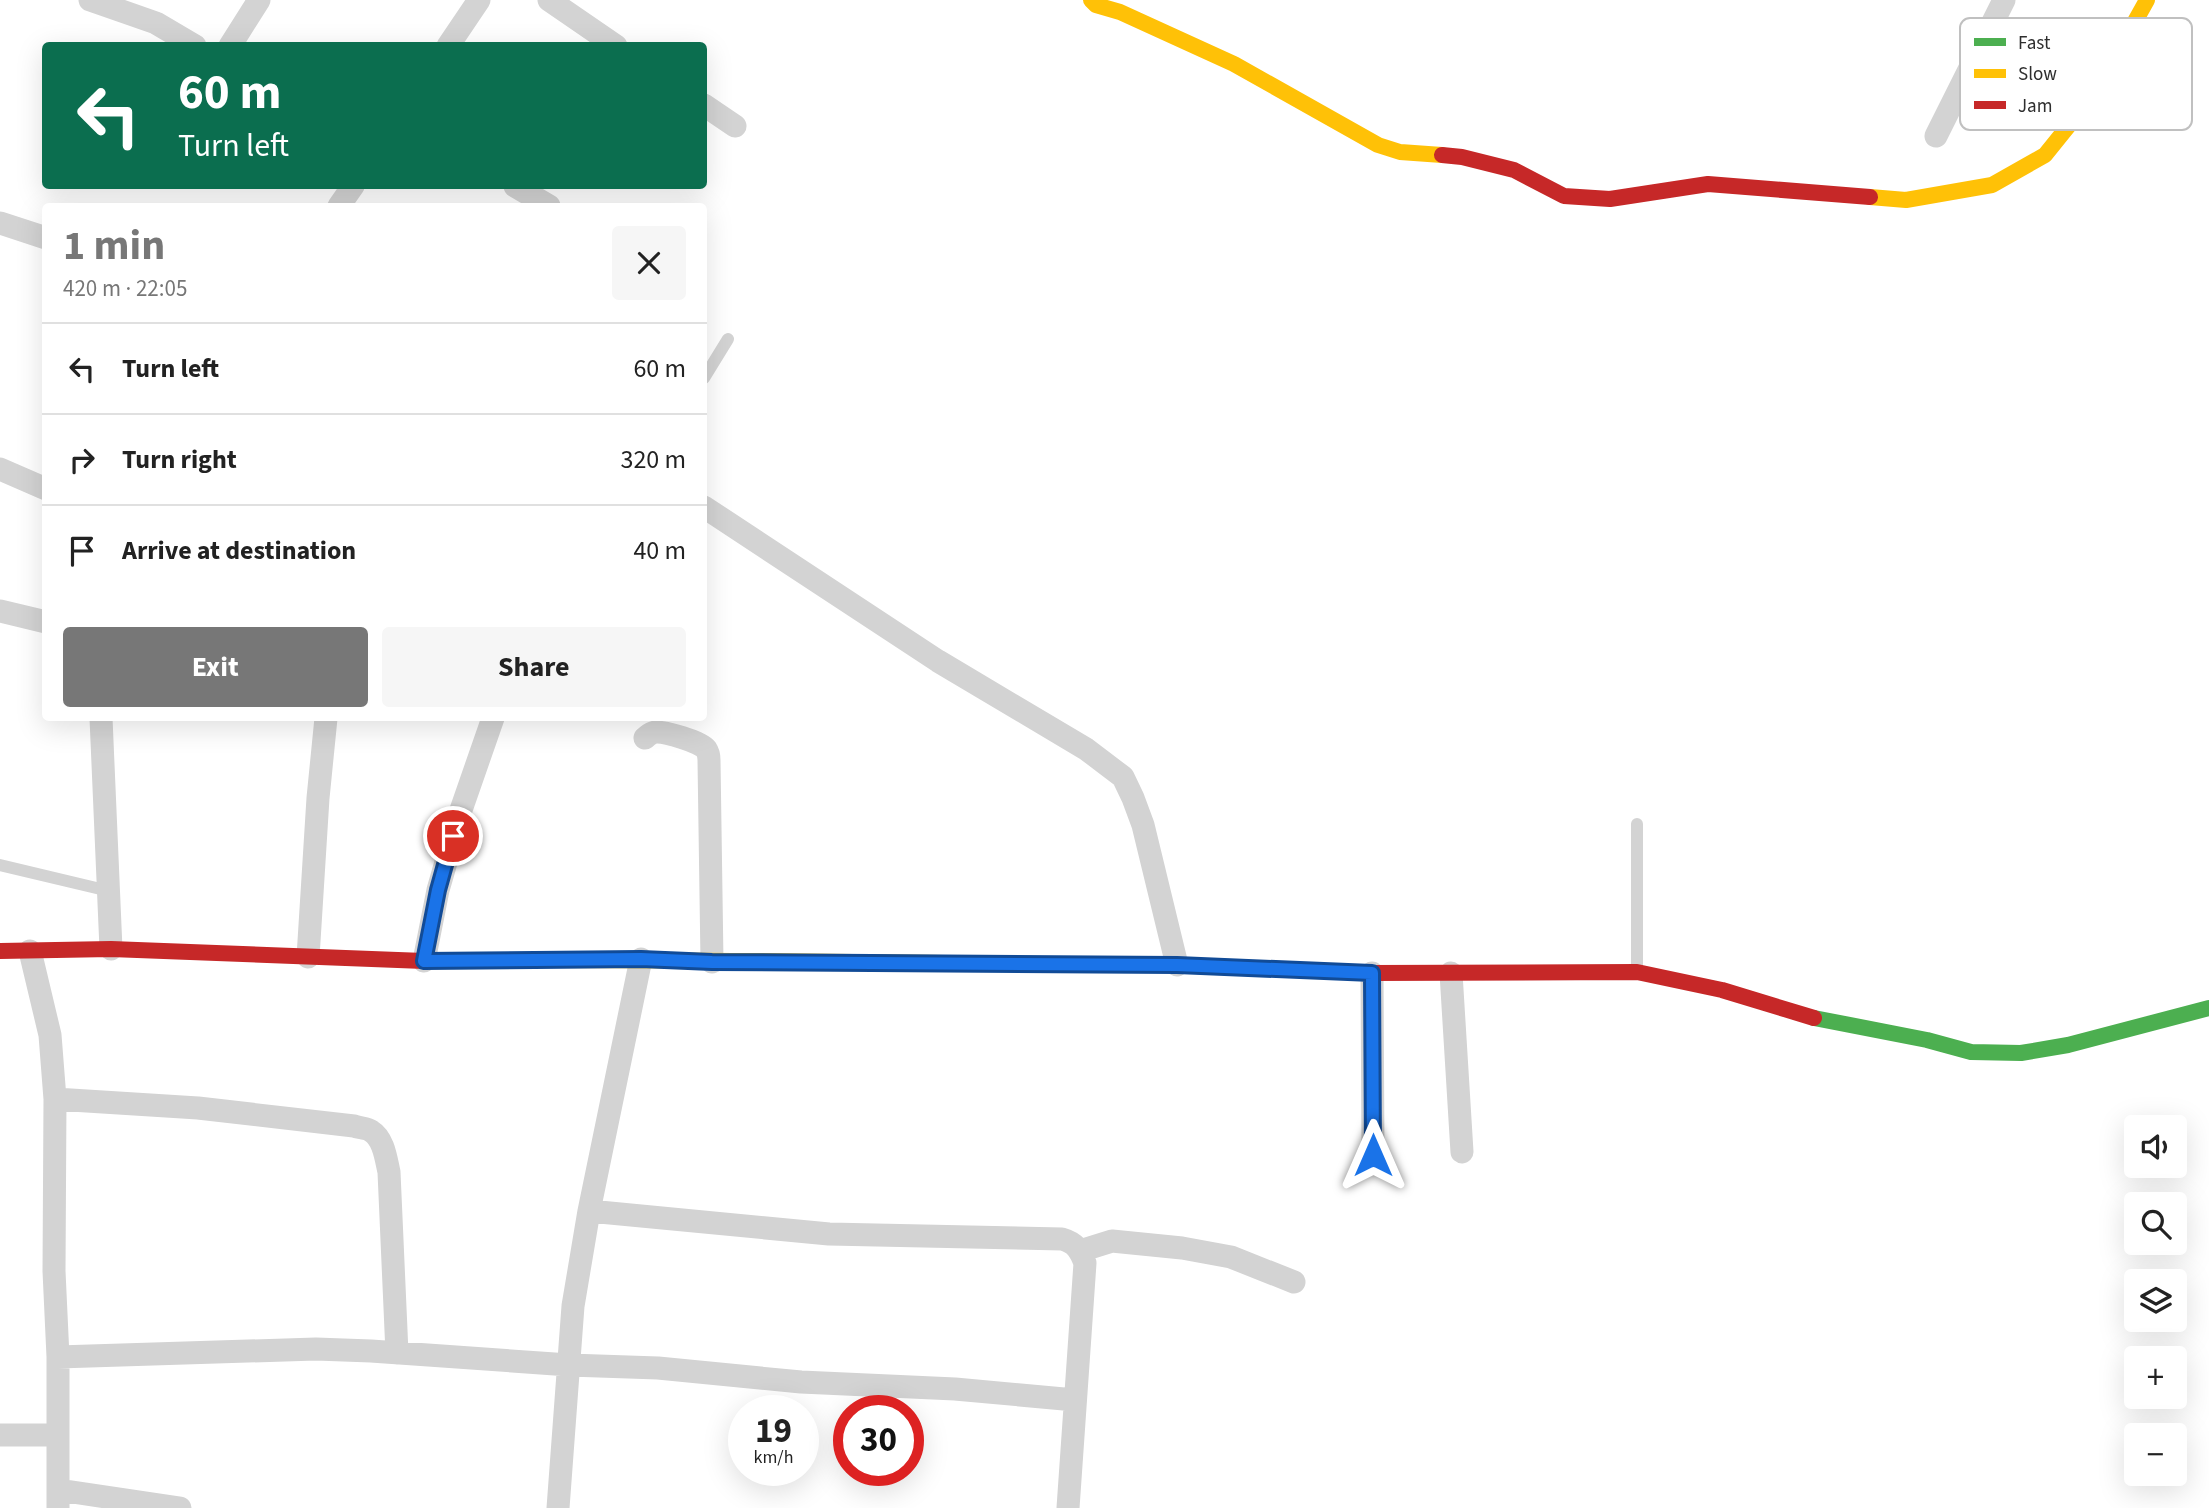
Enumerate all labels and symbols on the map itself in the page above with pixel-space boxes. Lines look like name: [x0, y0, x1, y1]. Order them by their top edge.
legend: [1960, 18, 2192, 130]
text: Fast: [2018, 30, 2051, 57]
text: Slow: [2018, 61, 2057, 88]
text: Jam: [2018, 93, 2052, 120]
pin: [423, 806, 483, 866]
position arrow: [1336, 1118, 1410, 1192]
speed limit sign: 30: [833, 1395, 924, 1486]

